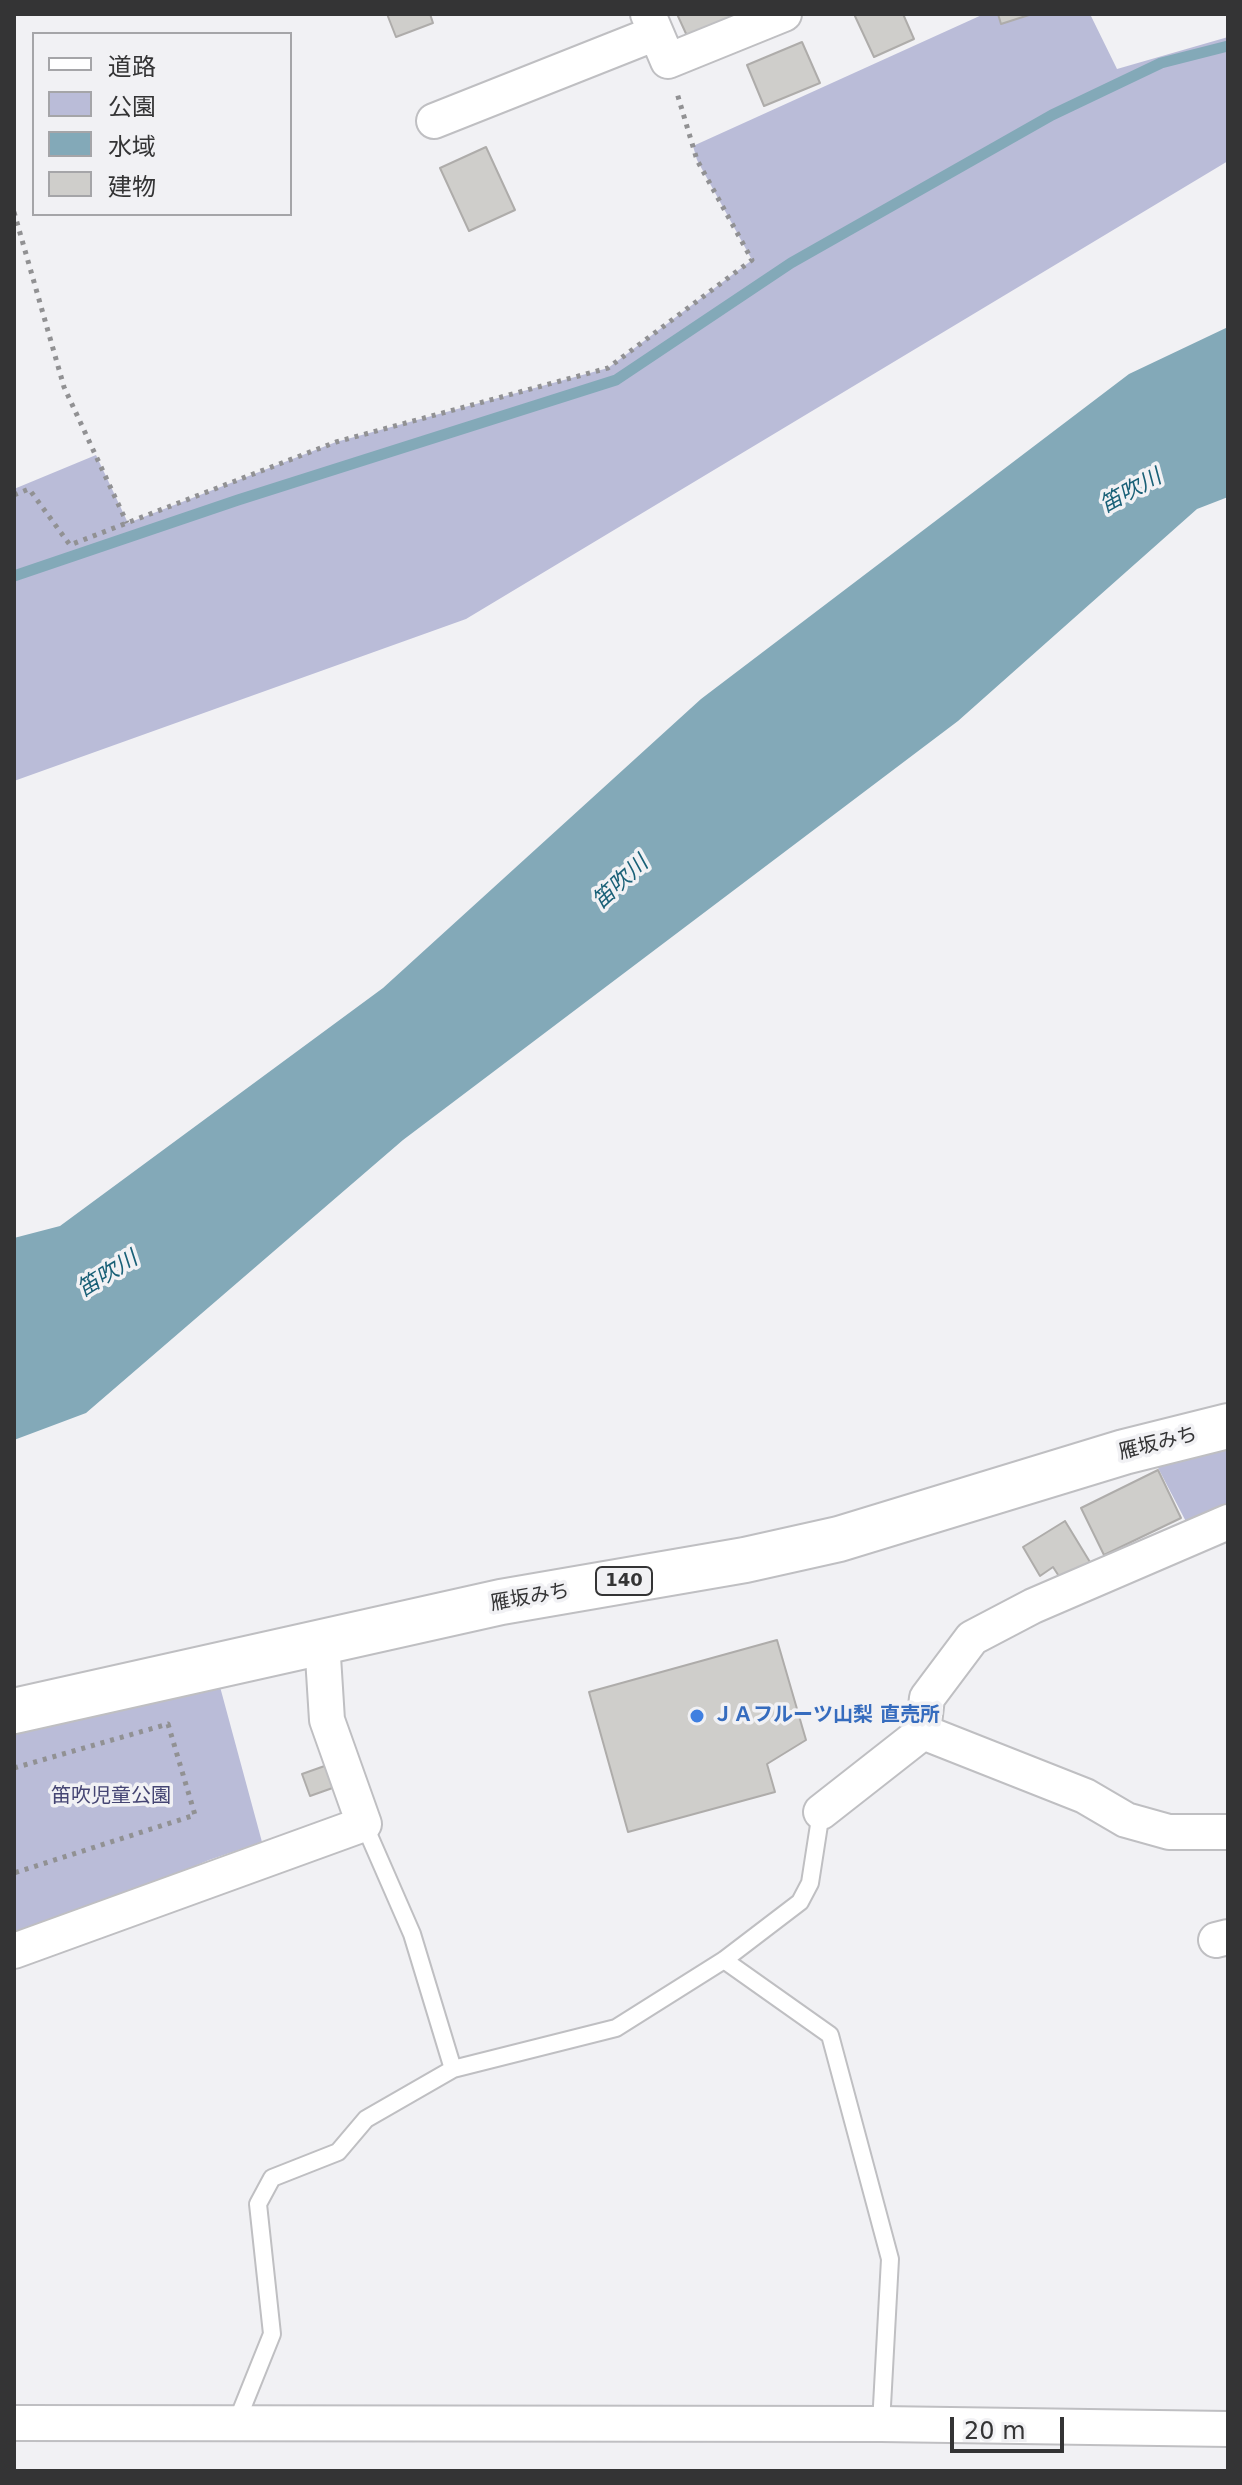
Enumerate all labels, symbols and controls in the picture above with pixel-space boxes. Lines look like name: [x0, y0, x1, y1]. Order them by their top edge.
legend: [32, 32, 292, 216]
text: 道路: [108, 53, 156, 81]
text: 公園: [108, 93, 156, 121]
text: 水域: [108, 133, 156, 161]
text: 建物: [108, 173, 156, 201]
water label: 笛吹川: [1096, 464, 1166, 520]
water label: 笛吹川: [588, 851, 654, 915]
water label: 笛吹川: [73, 1246, 143, 1304]
street label: 雁坂みち: [1116, 1423, 1200, 1465]
road number: 140: [596, 1567, 652, 1595]
street label: 雁坂みち: [489, 1579, 571, 1617]
place label: ＪＡフルーツ山梨 直売所: [713, 1704, 940, 1728]
marker: ＪＡフルーツ山梨 直売所: [688, 1707, 706, 1725]
park label: 笛吹児童公園: [51, 1785, 171, 1809]
scale bar: [954, 2401, 1068, 2451]
text: 20 m: [964, 2417, 1026, 2445]

